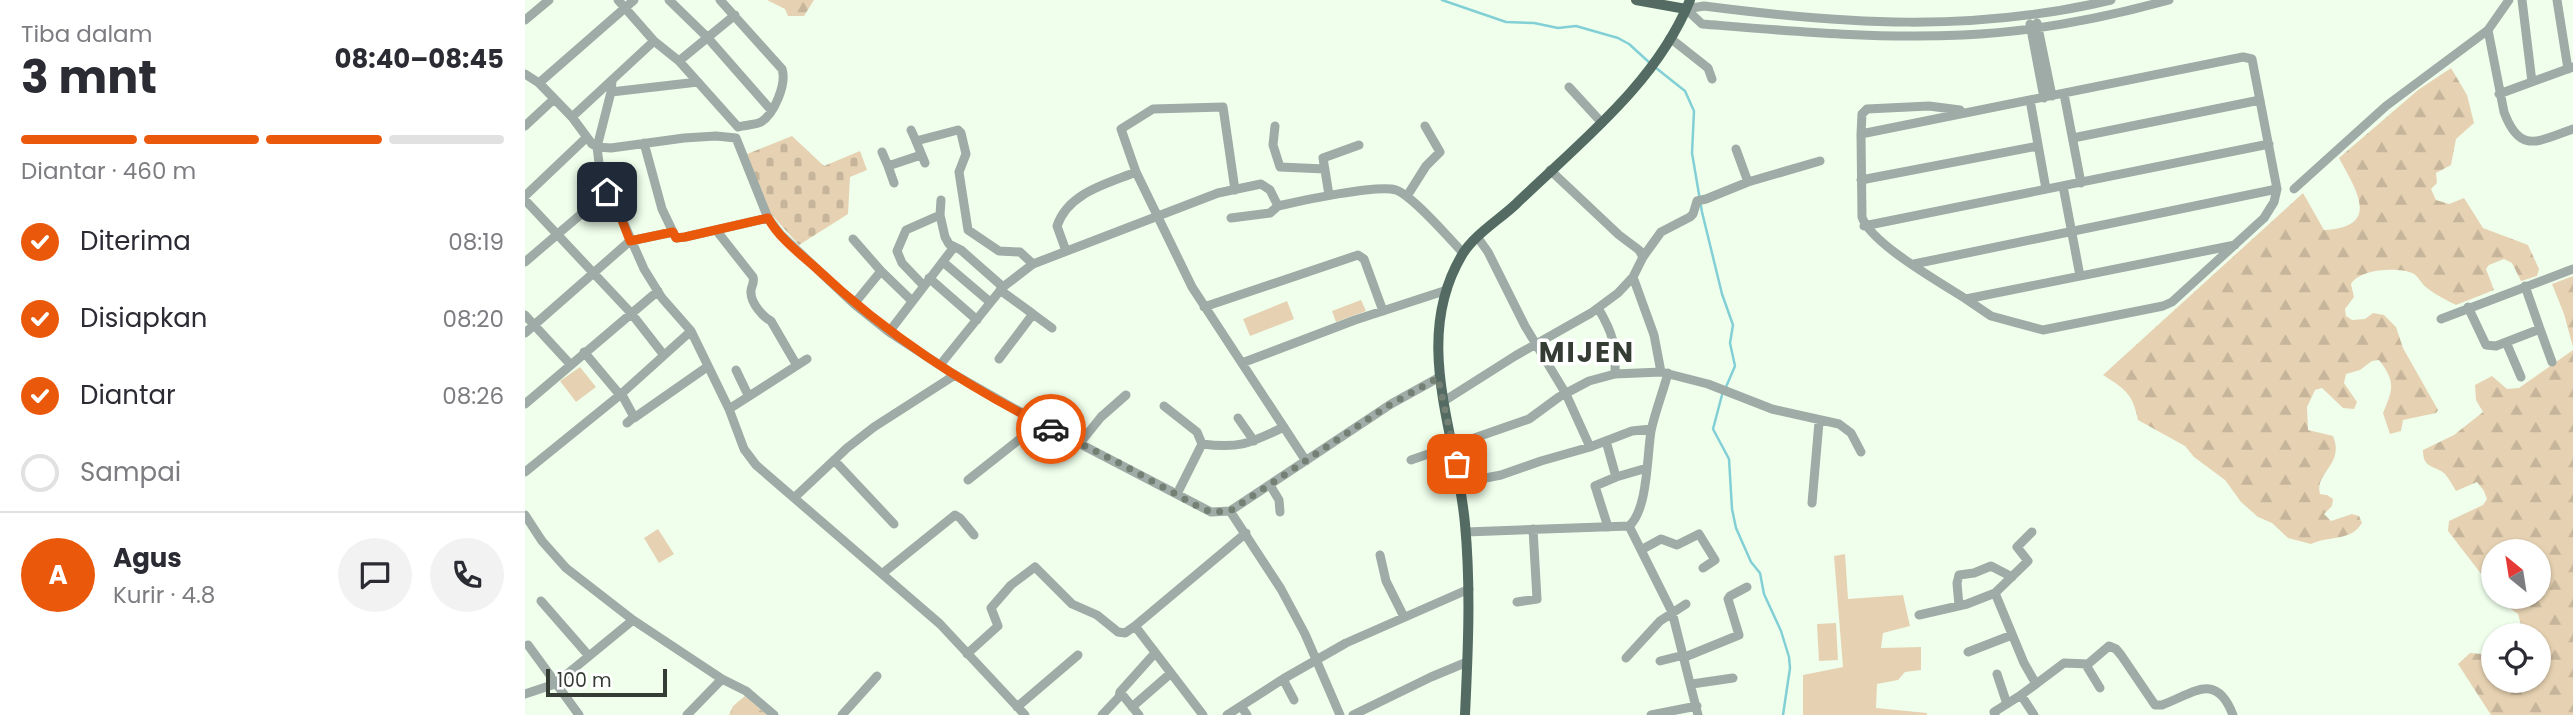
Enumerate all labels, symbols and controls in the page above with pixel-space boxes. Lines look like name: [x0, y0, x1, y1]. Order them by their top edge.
text: Tiba dalam: [21, 18, 152, 50]
text: 08:40–08:45: [335, 41, 504, 77]
text: 3 mnt: [21, 45, 157, 109]
text: Diantar · 460 m: [21, 155, 196, 187]
pin: [577, 162, 637, 222]
icon: home: [588, 173, 626, 211]
icon: check: [21, 223, 59, 261]
text: Diterima: [80, 223, 191, 259]
text: 08:19: [448, 226, 504, 258]
icon: check: [21, 300, 59, 338]
text: Disiapkan: [80, 300, 208, 336]
text: 08:20: [442, 303, 504, 335]
district label: MIJEN: [1539, 333, 1635, 372]
icon: check: [21, 377, 59, 415]
text: Diantar: [80, 377, 176, 413]
text: 08:26: [442, 380, 504, 412]
courier: [1016, 394, 1086, 464]
icon: car: [1032, 410, 1070, 448]
pin: [1427, 434, 1487, 494]
icon: bag: [1438, 445, 1476, 483]
text: Sampai: [80, 454, 181, 490]
button: chat: [338, 538, 412, 612]
button: phone: [430, 538, 504, 612]
north arrow: [2481, 539, 2551, 609]
map controls: [2481, 539, 2551, 693]
text: Agus: [113, 540, 182, 576]
text: A: [48, 557, 68, 593]
text: Kurir · 4.8: [113, 579, 215, 611]
button: locate: [2481, 623, 2551, 693]
scale bar: [546, 666, 667, 698]
text: 100 m: [557, 667, 612, 694]

